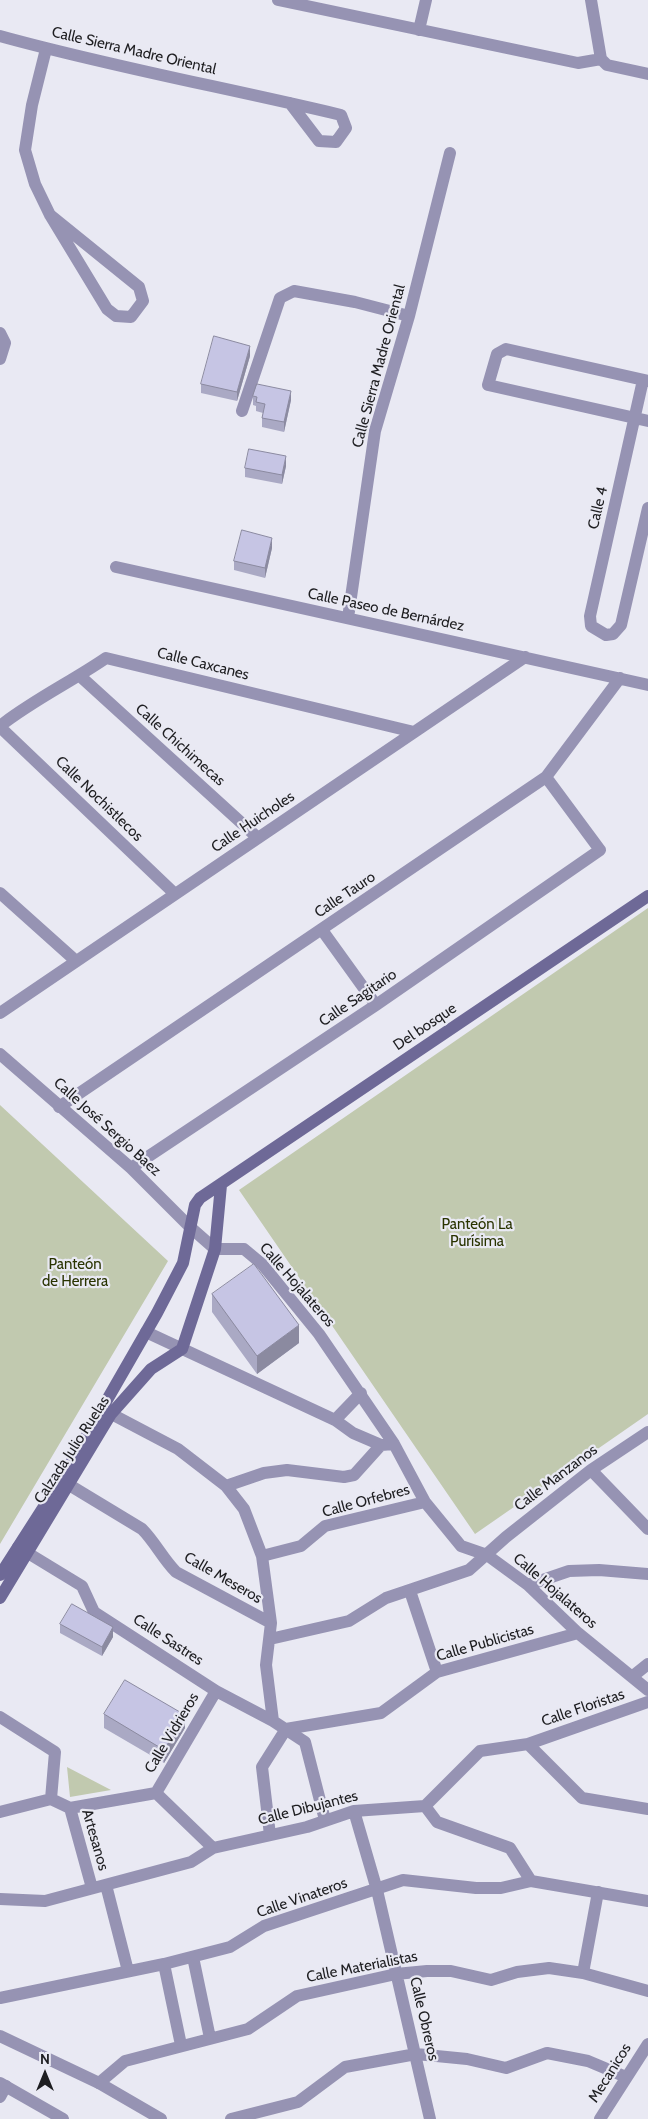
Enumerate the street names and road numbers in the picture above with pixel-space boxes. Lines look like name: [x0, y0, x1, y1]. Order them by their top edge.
street label: Calle Sierra Madre Oriental: [50, 23, 218, 79]
street label: Calle Sierra Madre Oriental: [349, 282, 409, 450]
street label: Calle 4: [584, 485, 612, 531]
street label: Calle Paseo de Bernárdez: [306, 585, 466, 635]
street label: Calle Caxcanes: [155, 644, 251, 684]
street label: Calle Chichimecas: [132, 700, 228, 790]
street label: Calle Nochistlecos: [51, 753, 147, 845]
street label: Calle Huicholes: [208, 788, 298, 856]
street label: Calle Tauro: [311, 868, 379, 922]
street label: Calle Sagitario: [316, 965, 400, 1031]
street label: Del bosque: [390, 999, 460, 1055]
street label: Calle José Sergio Baez: [50, 1074, 164, 1180]
street label: Calle Hojalateros: [256, 1239, 338, 1331]
street label: Calzada Julio Ruelas: [31, 1393, 113, 1507]
street label: Calle Manzanos: [511, 1441, 601, 1515]
street label: Calle Orfebres: [320, 1481, 412, 1521]
street label: Calle Meseros: [181, 1548, 265, 1608]
street label: Calle Hojalateros: [509, 1550, 601, 1632]
street label: Calle Sastres: [129, 1611, 207, 1669]
street label: Calle Publicistas: [434, 1620, 536, 1666]
street label: Calle Floristas: [539, 1685, 627, 1731]
street label: Calle Vidrieros: [141, 1690, 203, 1776]
street label: Calle Dibujantes: [256, 1787, 360, 1829]
street label: Artesanos: [78, 1807, 112, 1873]
street label: Calle Vinateros: [254, 1874, 350, 1922]
street label: Calle Materialistas: [305, 1947, 419, 1987]
street label: Calle Obreros: [406, 1975, 442, 2063]
street label: Mecanicos: [585, 2040, 635, 2106]

